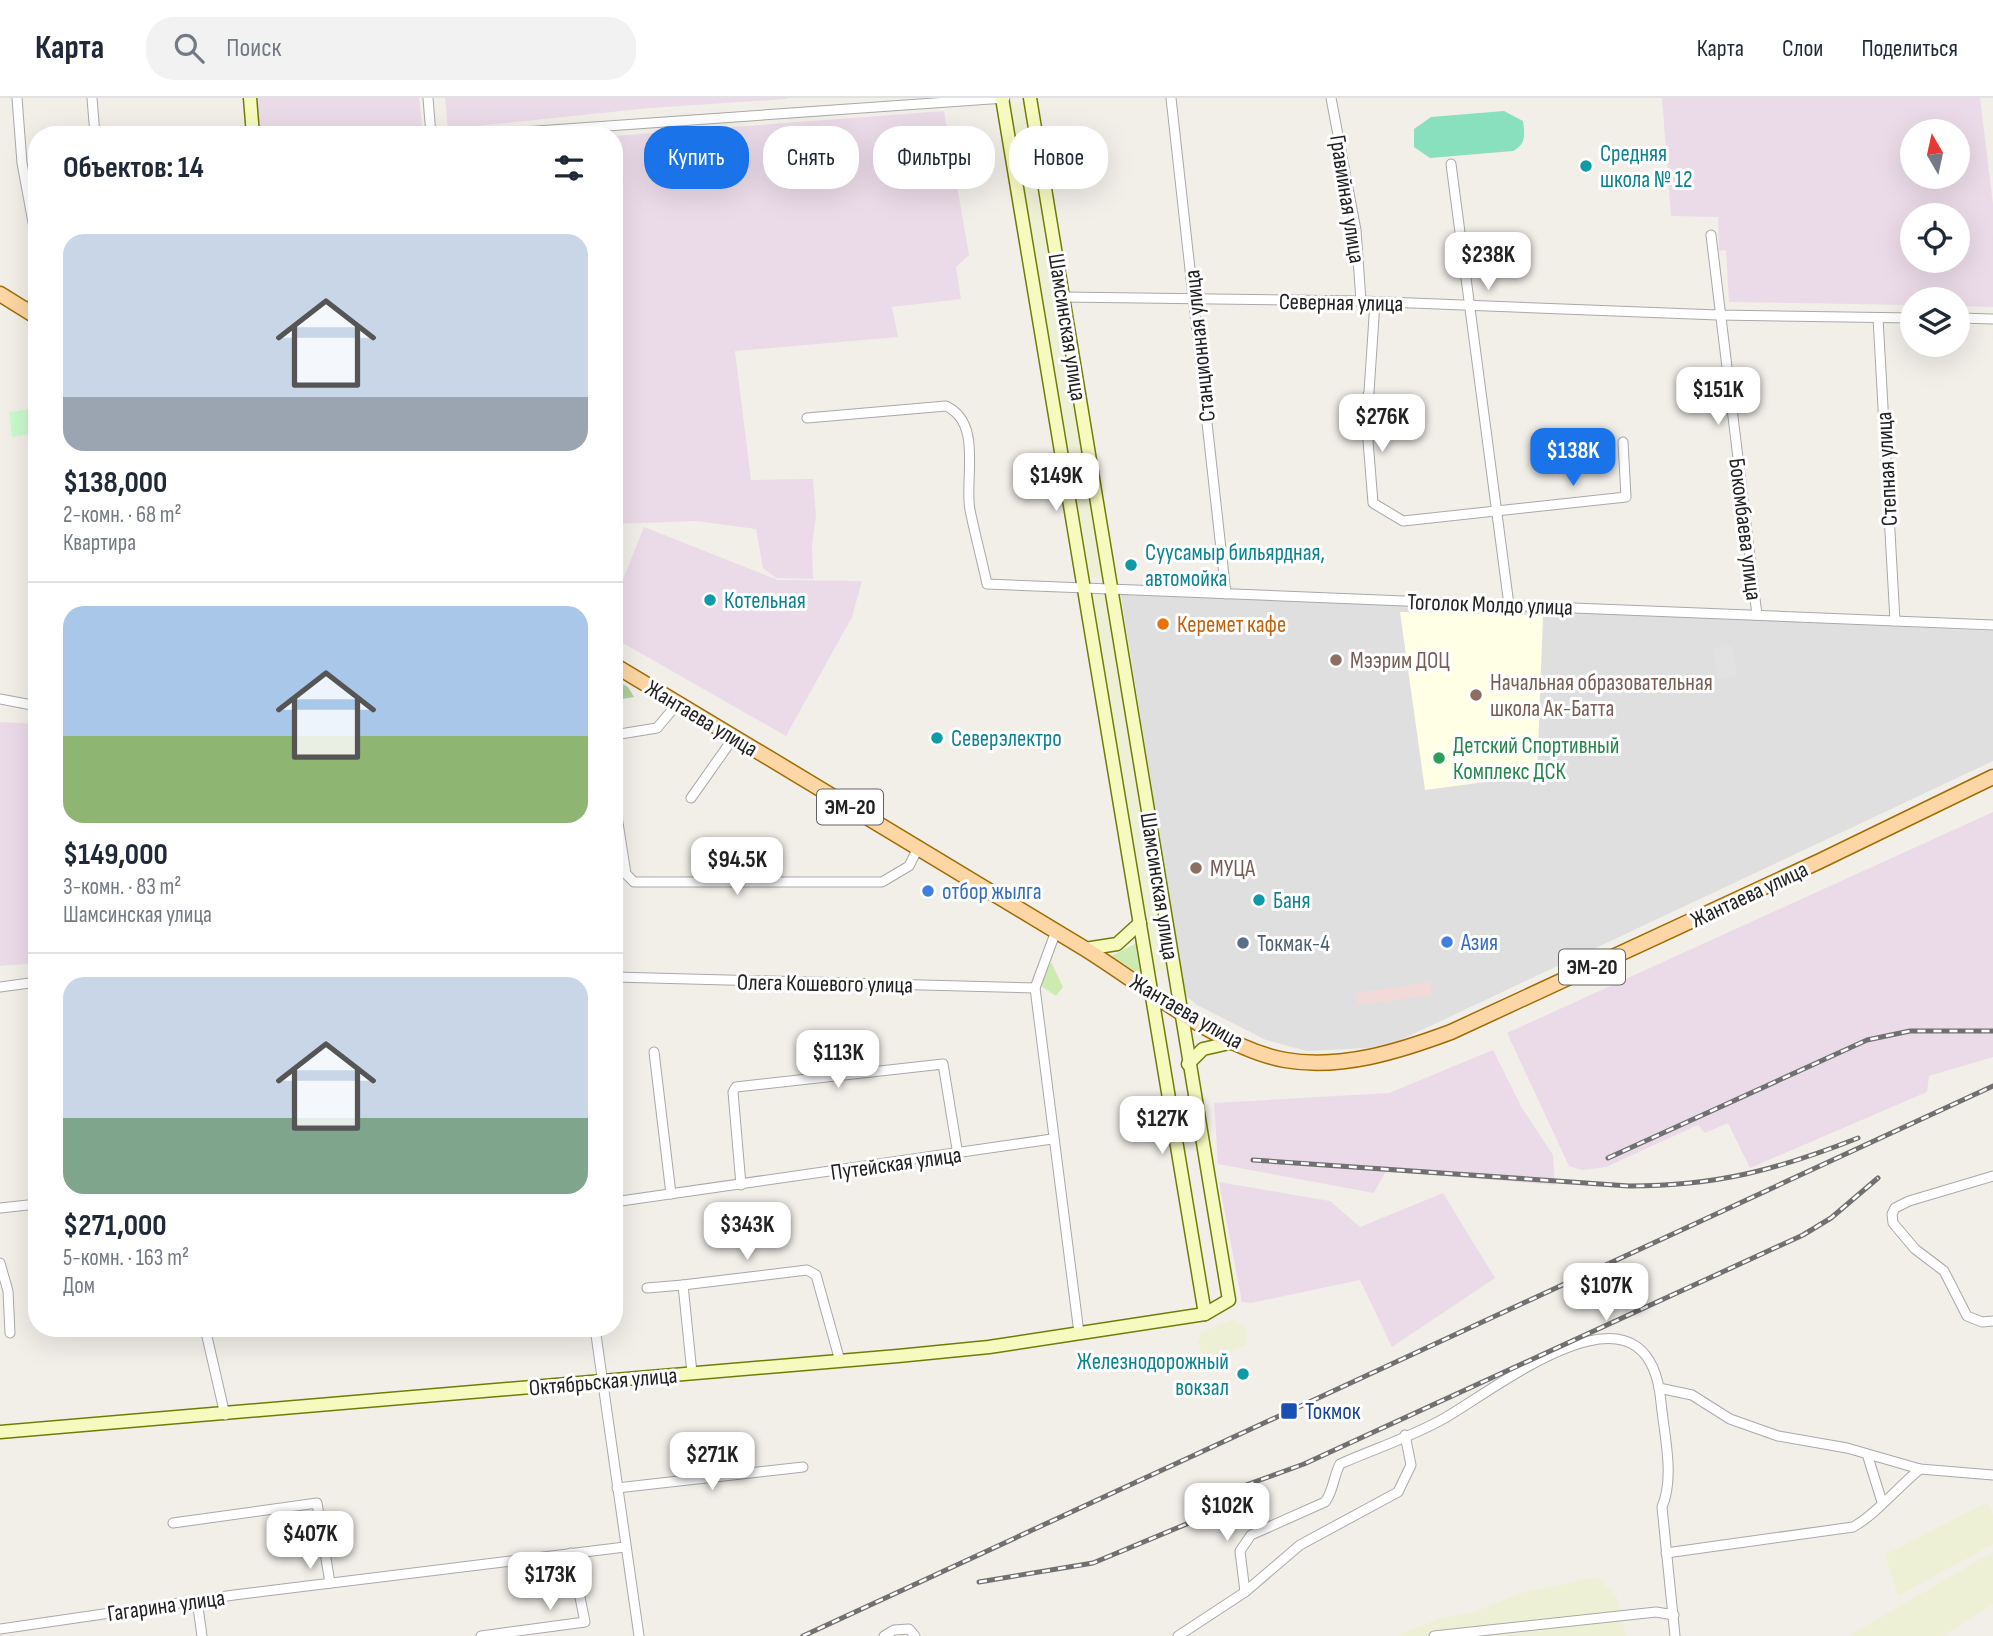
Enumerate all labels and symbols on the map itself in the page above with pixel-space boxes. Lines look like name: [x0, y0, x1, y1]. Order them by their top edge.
north arrow: [1900, 119, 1970, 189]
street label: Гравийная улица: [1323, 133, 1371, 265]
place label: Средняя школа № 12: [1600, 140, 1692, 194]
marker: Средняя школа № 12: [1578, 158, 1594, 174]
pin: $238K: [1439, 232, 1537, 292]
street label: Шамсинская улица: [1042, 251, 1092, 403]
street label: Станционная улица: [1178, 269, 1222, 423]
street label: Северная улица: [1279, 288, 1403, 318]
pin: $151K: [1669, 368, 1767, 427]
pin: $276K: [1333, 394, 1431, 454]
street label: Степная улица: [1870, 411, 1904, 527]
pin: $138K: [1524, 428, 1622, 488]
pin: $149K: [1007, 454, 1105, 513]
street label: Бокомбаева улица: [1722, 456, 1768, 602]
place label: Суусамыр бильярдная, автомойка: [1145, 539, 1325, 593]
marker: Суусамыр бильярдная, автомойка: [1123, 557, 1139, 573]
place label: Котельная: [724, 587, 806, 615]
street label: Тоголок Молдо улица: [1407, 588, 1573, 622]
marker: Котельная: [702, 592, 718, 608]
place label: Керемет кафе: [1177, 611, 1286, 639]
marker: Керемет кафе: [1155, 616, 1171, 632]
place label: Мээрим ДОЦ: [1350, 647, 1450, 675]
marker: Мээрим ДОЦ: [1328, 652, 1344, 668]
place label: Начальная образовательная школа Ак-Батта: [1490, 669, 1713, 723]
street label: Жантаева улица: [640, 674, 763, 763]
marker: Начальная образовательная школа Ак-Батта: [1468, 687, 1484, 703]
place label: Северэлектро: [951, 725, 1062, 753]
marker: Северэлектро: [929, 730, 945, 746]
place label: Детский Спортивный Комплекс ДСК: [1453, 732, 1619, 786]
marker: Детский Спортивный Комплекс ДСК: [1431, 750, 1447, 766]
road number: ЭМ-20: [817, 790, 883, 824]
street label: Шамсинская улица: [1134, 810, 1184, 962]
pin: $94.5K: [680, 838, 794, 897]
place label: МУЦА: [1210, 855, 1255, 883]
street label: Жантаева улица: [1686, 856, 1813, 934]
marker: МУЦА: [1188, 860, 1204, 876]
place label: отбор жылга: [942, 878, 1042, 906]
marker: отбор жылга: [920, 883, 936, 899]
place label: Баня: [1273, 887, 1310, 915]
marker: Баня: [1251, 892, 1267, 908]
place label: Азия: [1460, 929, 1498, 957]
place label: Токмак-4: [1257, 930, 1330, 958]
marker: Азия: [1439, 934, 1455, 950]
marker: Токмак-4: [1235, 935, 1251, 951]
road number: ЭМ-20: [1559, 950, 1625, 984]
street label: Олега Кошевого улица: [737, 968, 913, 1000]
street label: Жантаева улица: [1125, 968, 1248, 1056]
pin: $113K: [789, 1030, 887, 1090]
pin: $127K: [1113, 1096, 1211, 1156]
street label: Путейская улица: [829, 1141, 963, 1187]
pin: $343K: [698, 1202, 796, 1262]
pin: $107K: [1557, 1264, 1655, 1323]
place label: Железнодорожный вокзал: [1077, 1348, 1229, 1402]
street label: Октябрьская улица: [528, 1362, 678, 1402]
marker: Железнодорожный вокзал: [1235, 1366, 1251, 1382]
place label: Токмок: [1305, 1398, 1361, 1426]
marker: Токмок: [1279, 1401, 1299, 1421]
pin: $271K: [663, 1432, 761, 1492]
pin: $102K: [1178, 1484, 1276, 1543]
pin: $407K: [261, 1512, 359, 1571]
pin: $173K: [501, 1552, 599, 1612]
street label: Гагарина улица: [106, 1584, 227, 1628]

